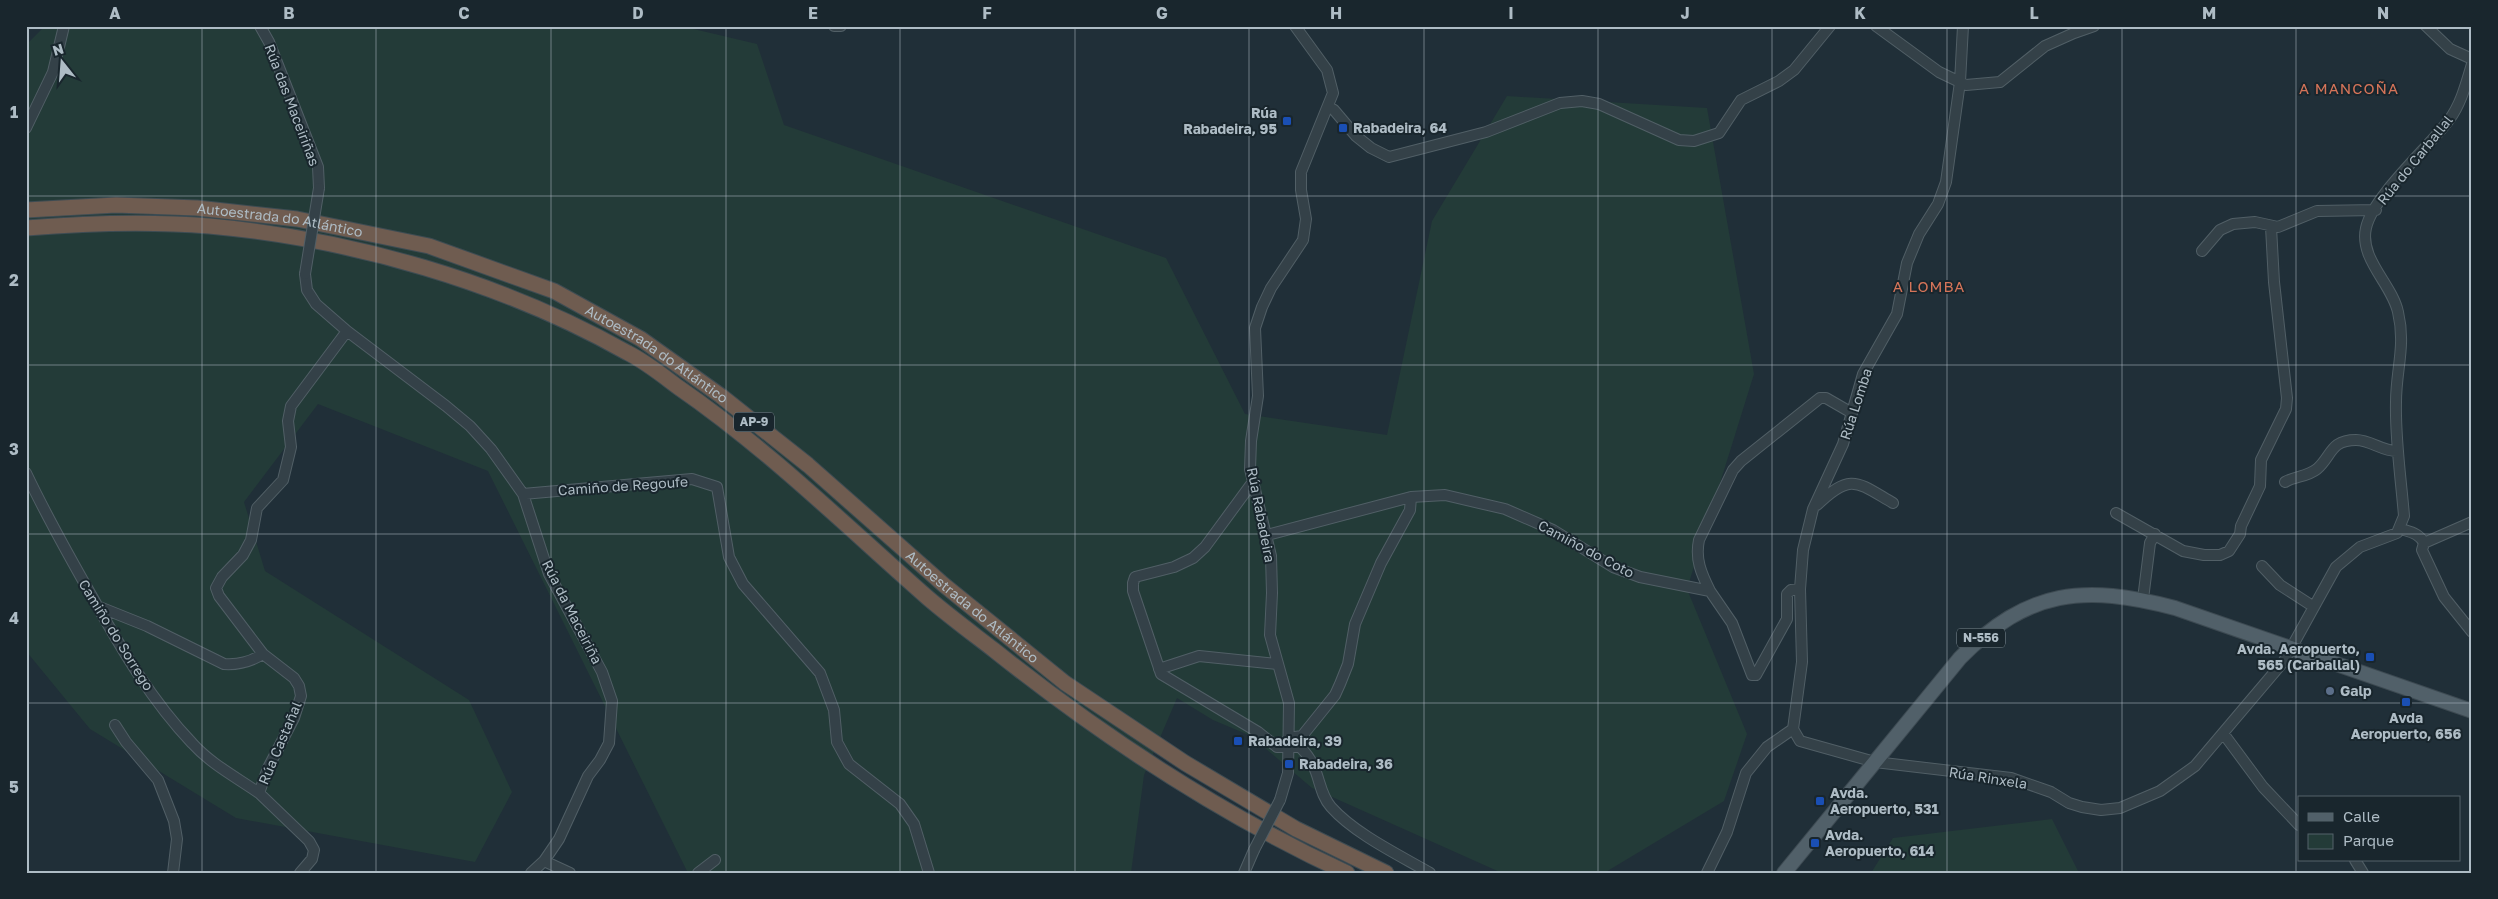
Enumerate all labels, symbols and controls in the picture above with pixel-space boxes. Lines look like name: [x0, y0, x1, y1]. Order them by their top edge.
text: A: [109, 3, 121, 23]
text: B: [283, 3, 295, 23]
text: C: [458, 3, 470, 23]
text: D: [632, 3, 644, 23]
text: E: [808, 3, 818, 23]
text: F: [982, 3, 992, 23]
text: G: [1156, 3, 1168, 23]
text: H: [1330, 3, 1342, 23]
text: I: [1508, 3, 1514, 23]
text: J: [1680, 3, 1690, 23]
text: K: [1854, 3, 1866, 23]
text: L: [2029, 3, 2039, 23]
text: M: [2202, 3, 2216, 23]
text: N: [2377, 3, 2389, 23]
north arrow: [38, 38, 88, 88]
text: N: [50, 39, 66, 59]
street label: Rúa das Maceiriñas: [261, 41, 324, 168]
district label: A MANCOÑA: [2299, 79, 2399, 97]
text: 1: [10, 102, 18, 122]
place label: Rúa Rabadeira, 95: [1183, 104, 1277, 137]
street label: Rúa do Carballal: [2373, 111, 2456, 208]
marker: Rúa Rabadeira, 95: [1281, 115, 1293, 127]
place label: Rabadeira, 64: [1353, 119, 1447, 136]
marker: Rabadeira, 64: [1337, 122, 1349, 134]
street label: Autoestrada do Atlántico: [196, 199, 364, 240]
text: 2: [9, 270, 19, 290]
district label: A LOMBA: [1893, 277, 1965, 295]
street label: Autoestrada do Atlántico: [582, 301, 732, 406]
street label: Rúa Lomba: [1836, 366, 1875, 442]
road number: AP-9: [734, 412, 774, 432]
text: 3: [9, 439, 19, 459]
street label: Rúa Rabadeira: [1244, 466, 1279, 564]
street label: Camiño de Regoufe: [557, 472, 689, 499]
street label: Camiño do Coto: [1535, 516, 1637, 581]
street label: Autoestrada do Atlántico: [903, 546, 1042, 666]
street label: Rúa da Maceiriña: [539, 557, 606, 667]
street label: Camiño do Sorrego: [75, 576, 158, 693]
text: 4: [9, 608, 19, 628]
road number: N-556: [1957, 628, 2005, 648]
place label: Avda. Aeropuerto, 565 (Carballal): [2237, 640, 2360, 673]
marker: Avda. Aeropuerto, 565 (Carballal): [2364, 651, 2376, 663]
place label: Galp: [2340, 682, 2372, 699]
marker: Galp: [2324, 685, 2336, 697]
marker: Avda Aeropuerto, 656: [2400, 696, 2412, 708]
street label: Rúa Castañal: [254, 699, 305, 787]
place label: Avda Aeropuerto, 656: [2351, 709, 2461, 742]
place label: Rabadeira, 39: [1248, 732, 1342, 749]
marker: Rabadeira, 39: [1232, 735, 1244, 747]
place label: Rabadeira, 36: [1299, 755, 1393, 772]
marker: Rabadeira, 36: [1283, 758, 1295, 770]
street label: Rúa Rinxela: [1948, 763, 2028, 792]
text: 5: [9, 777, 19, 797]
place label: Avda. Aeropuerto, 531: [1830, 784, 1939, 817]
marker: Avda. Aeropuerto, 531: [1814, 795, 1826, 807]
legend: [2298, 796, 2460, 862]
text: Calle: [2343, 807, 2380, 825]
place label: Avda. Aeropuerto, 614: [1825, 826, 1934, 859]
text: Parque: [2343, 831, 2394, 849]
marker: Avda. Aeropuerto, 614: [1809, 837, 1821, 849]

